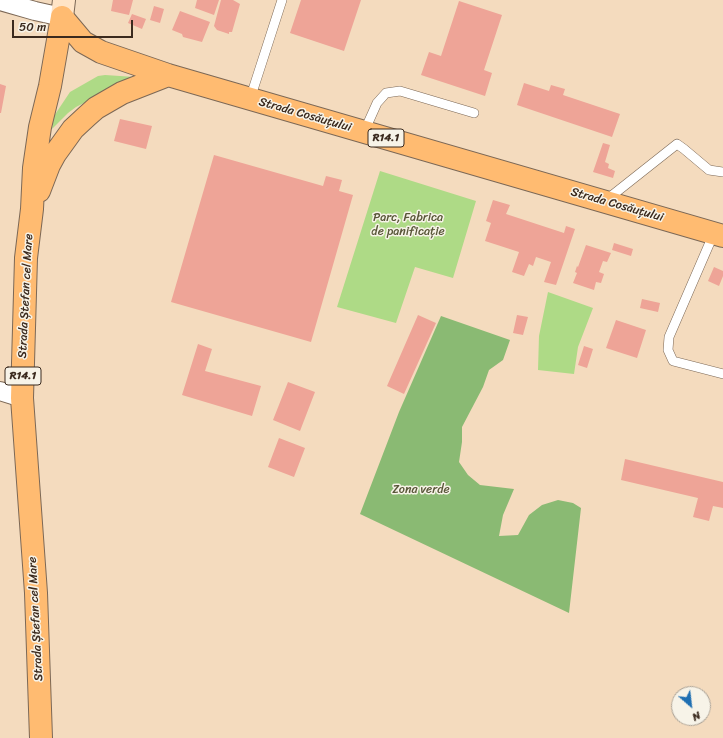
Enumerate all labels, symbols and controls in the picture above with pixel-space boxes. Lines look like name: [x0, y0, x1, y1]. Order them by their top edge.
scale bar: [14, 12, 135, 38]
text: 50 m: [19, 16, 46, 38]
street label: Strada Cosăuțului: [257, 95, 353, 135]
road number: R14.1: [368, 129, 404, 147]
street label: Strada Cosăuțului: [569, 185, 665, 225]
park label: Parc, Fabrica de panificație: [371, 211, 445, 239]
street label: Strada Ștefan cel Mare: [16, 233, 36, 359]
road number: R14.1: [5, 367, 41, 385]
park label: Zona verde: [392, 483, 450, 497]
street label: Strada Ștefan cel Mare: [26, 556, 46, 682]
north arrow: [671, 686, 711, 726]
text: N: [689, 706, 704, 726]

